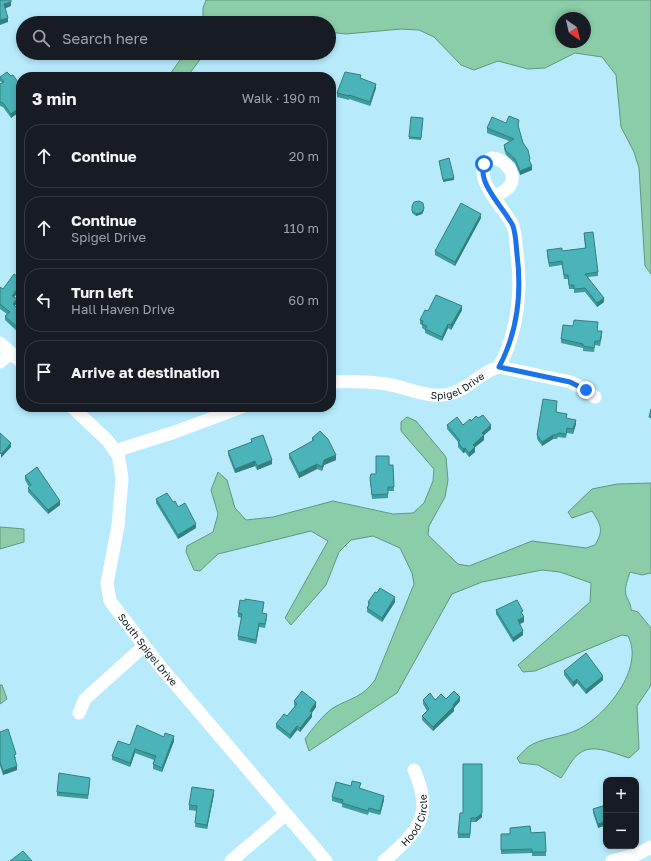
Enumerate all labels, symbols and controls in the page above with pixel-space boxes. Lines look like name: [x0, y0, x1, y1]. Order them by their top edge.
north arrow: [555, 12, 591, 48]
search box: [16, 16, 336, 60]
icon: search: [30, 27, 52, 49]
text: Search here: [62, 29, 148, 47]
text: 3 min: [32, 88, 76, 109]
text: Walk · 190 m: [242, 90, 320, 106]
icon: ahead: [33, 145, 55, 167]
text: Continue: [71, 147, 137, 165]
text: 20 m: [289, 148, 319, 164]
route start: [475, 155, 493, 173]
text: Continue: [71, 211, 137, 229]
icon: ahead: [33, 217, 55, 239]
text: 110 m: [284, 220, 319, 236]
text: Spigel Drive: [71, 229, 146, 245]
text: Turn left: [71, 283, 133, 301]
icon: left: [33, 289, 55, 311]
text: 60 m: [288, 292, 319, 308]
text: Hall Haven Drive: [71, 301, 175, 317]
icon: arrive: [33, 361, 55, 383]
text: Arrive at destination: [71, 363, 220, 381]
street label: Spigel Drive: [430, 369, 487, 401]
route end: [577, 381, 595, 399]
street label: South Spigel Drive: [116, 611, 180, 688]
map controls: [603, 777, 639, 849]
button: +: [603, 777, 639, 813]
street label: Hood Circle: [398, 794, 429, 848]
button: −: [603, 813, 639, 849]

